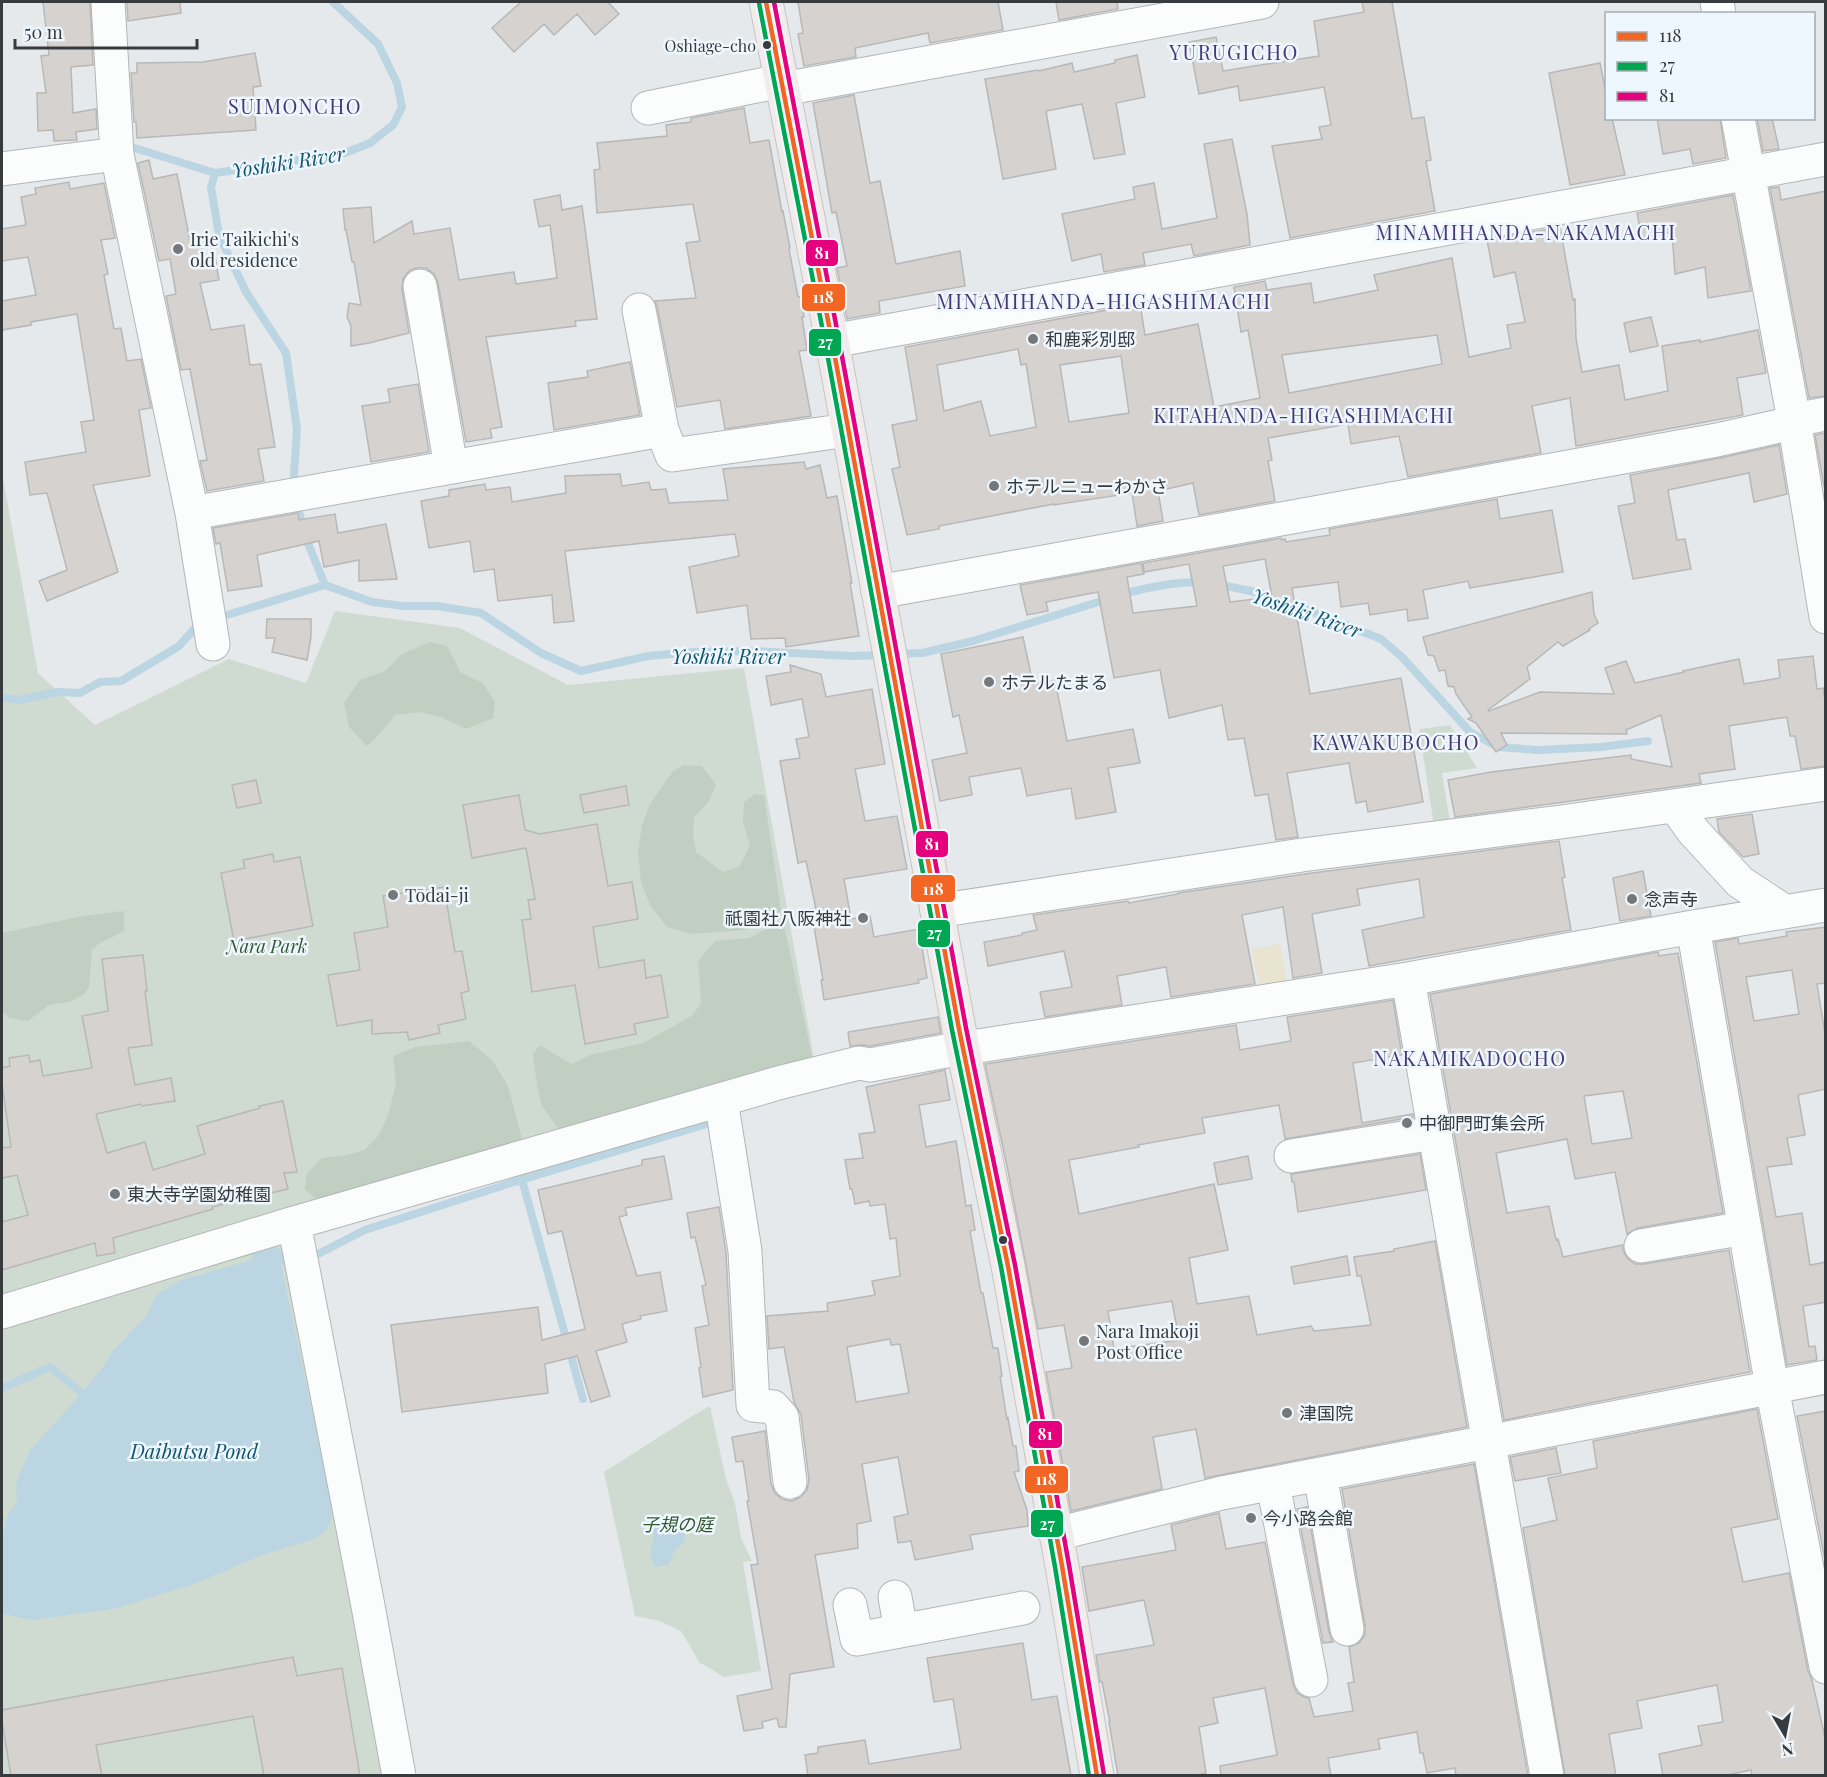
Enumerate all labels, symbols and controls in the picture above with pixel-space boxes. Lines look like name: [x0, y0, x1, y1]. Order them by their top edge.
scale bar: [15, 12, 196, 50]
legend: [1605, 12, 1815, 120]
text: 50 m: [24, 20, 63, 44]
text: 118: [1659, 23, 1682, 47]
place label: Oshiage-cho: [665, 35, 756, 56]
district label: YURUGICHO: [1168, 38, 1299, 65]
marker: Oshiage-cho: [761, 39, 773, 51]
text: 27: [1659, 53, 1676, 77]
text: 81: [1659, 83, 1675, 107]
district label: SUIMONCHO: [228, 92, 362, 119]
water label: Yoshiki River: [229, 138, 348, 183]
district label: MINAMIHANDA-NAKAMACHI: [1375, 218, 1677, 245]
place label: Irie Taikichi's old residence: [190, 227, 299, 272]
line badge: 81: [805, 239, 839, 267]
marker: Irie Taikichi's old residence: [171, 242, 185, 256]
text: 81: [814, 242, 830, 263]
line badge: 118: [801, 283, 846, 312]
text: 118: [812, 286, 834, 307]
district label: MINAMIHANDA-HIGASHIMACHI: [936, 287, 1272, 314]
place label: 和鹿彩別邸: [1045, 327, 1135, 351]
line badge: 27: [808, 328, 842, 357]
text: 27: [817, 331, 834, 352]
marker: 和鹿彩別邸: [1026, 332, 1040, 346]
district label: KITAHANDA-HIGASHIMACHI: [1153, 401, 1455, 428]
place label: ホテルニューわかさ: [1006, 474, 1168, 498]
marker: ホテルニューわかさ: [987, 479, 1001, 493]
water label: Yoshiki River: [1248, 581, 1367, 644]
water label: Yoshiki River: [671, 642, 787, 669]
place label: ホテルたまる: [1001, 670, 1108, 694]
marker: ホテルたまる: [982, 675, 996, 689]
district label: KAWAKUBOCHO: [1312, 728, 1480, 755]
line badge: 81: [915, 830, 949, 858]
text: 81: [924, 833, 940, 854]
line badge: 118: [910, 874, 956, 903]
text: 118: [922, 878, 944, 899]
place label: Tōdai-ji: [405, 883, 469, 907]
place label: 念声寺: [1644, 887, 1698, 911]
marker: Tōdai-ji: [386, 888, 400, 902]
marker: 念声寺: [1625, 892, 1639, 906]
place label: 祇園社八阪神社: [725, 906, 851, 930]
marker: 祇園社八阪神社: [856, 911, 870, 925]
line badge: 27: [917, 919, 951, 948]
text: 27: [926, 922, 943, 943]
park label: Nara Park: [225, 934, 307, 958]
district label: NAKAMIKADOCHO: [1373, 1044, 1567, 1071]
place label: 中御門町集会所: [1419, 1111, 1545, 1135]
marker: 中御門町集会所: [1400, 1116, 1414, 1130]
place label: 東大寺学園幼稚園: [127, 1182, 271, 1206]
marker: 東大寺学園幼稚園: [108, 1187, 122, 1201]
unlabelled marker: [997, 1234, 1009, 1246]
place label: Nara Imakoji Post Office: [1096, 1319, 1199, 1364]
marker: Nara Imakoji Post Office: [1077, 1334, 1091, 1348]
place label: 津国院: [1299, 1401, 1353, 1425]
marker: 津国院: [1280, 1406, 1294, 1420]
line badge: 81: [1028, 1420, 1063, 1449]
text: 81: [1037, 1423, 1053, 1444]
water label: Daibutsu Pond: [129, 1437, 259, 1464]
line badge: 118: [1024, 1465, 1069, 1494]
text: 118: [1035, 1468, 1057, 1489]
place label: 今小路会館: [1263, 1506, 1353, 1530]
line badge: 27: [1030, 1509, 1064, 1538]
marker: 今小路会館: [1244, 1511, 1258, 1525]
park label: 子規の庭: [641, 1512, 716, 1536]
text: 27: [1039, 1513, 1056, 1534]
north arrow: [1755, 1705, 1815, 1765]
text: N: [1780, 1739, 1795, 1762]

